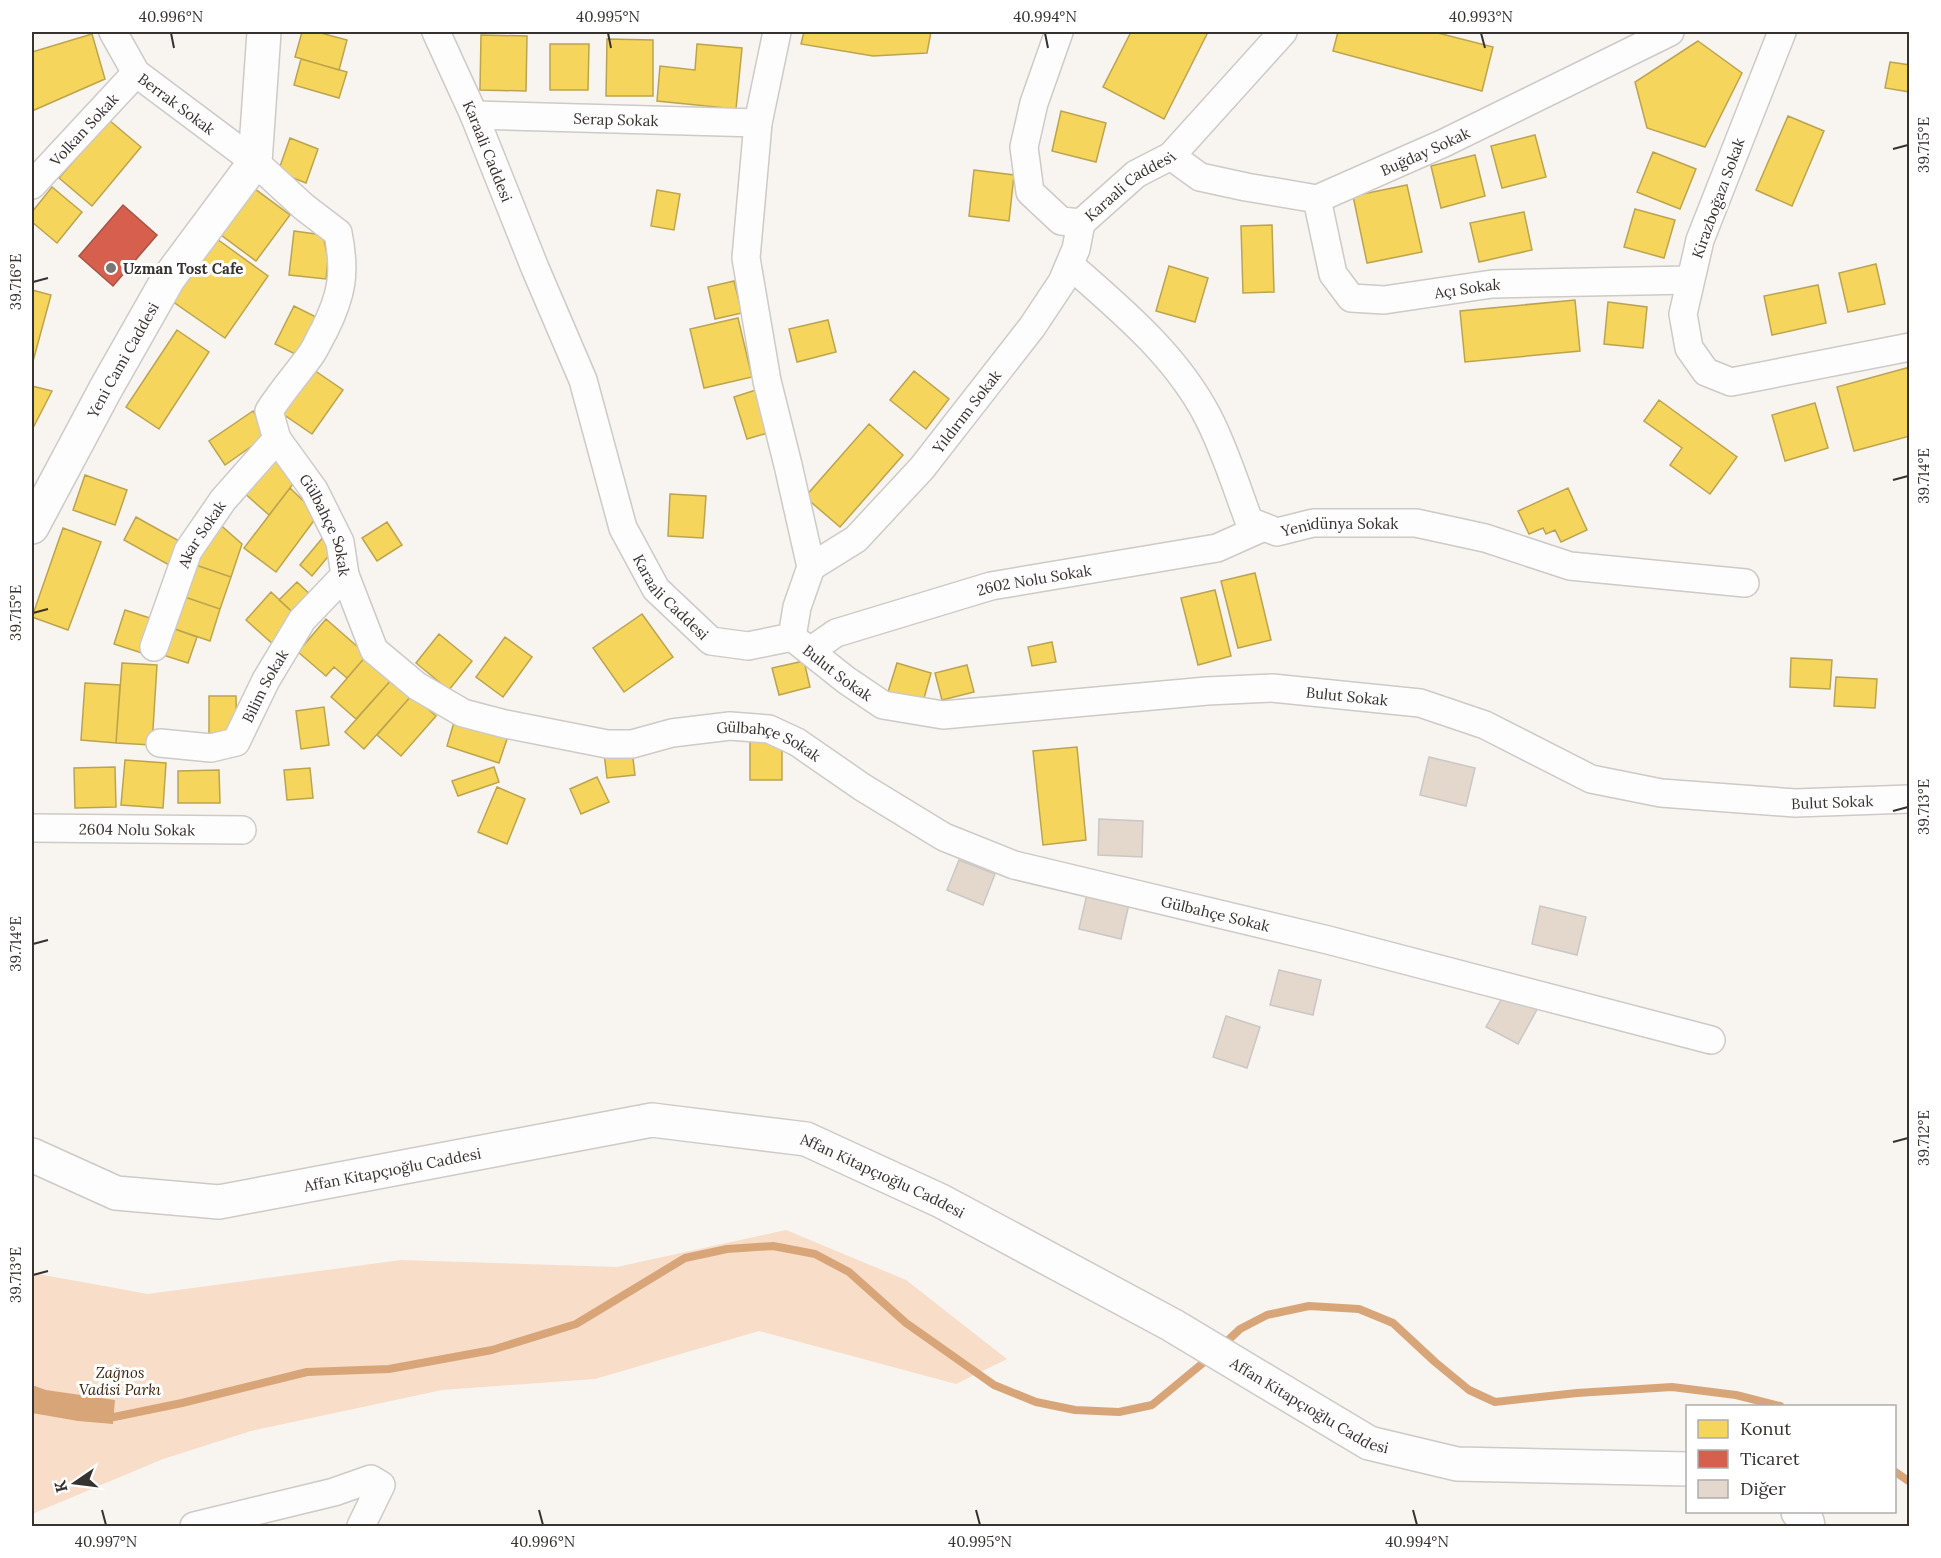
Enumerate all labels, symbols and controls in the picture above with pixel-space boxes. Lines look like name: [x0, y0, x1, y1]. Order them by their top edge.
text: 40.996°N: [139, 7, 203, 26]
text: 40.995°N: [576, 7, 640, 26]
text: 40.994°N: [1013, 7, 1077, 26]
text: 40.993°N: [1449, 7, 1513, 26]
street label: Berrak Sokak: [135, 69, 219, 138]
street label: Volkan Sokak: [45, 89, 122, 170]
street label: Karaali Caddesi: [459, 97, 517, 204]
street label: Serap Sokak: [573, 108, 659, 130]
text: 39.715°E: [1914, 117, 1933, 173]
street label: Buğday Sokak: [1377, 122, 1473, 179]
street label: Kirazboğazı Sokak: [1687, 135, 1749, 261]
street label: Karaali Caddesi: [1081, 148, 1180, 225]
text: 39.716°E: [6, 254, 25, 310]
place label: Uzman Tost Cafe: [123, 259, 243, 278]
marker: Uzman Tost Cafe: [104, 261, 118, 275]
street label: Açı Sokak: [1432, 274, 1501, 302]
street label: Yeni Cami Caddesi: [82, 299, 162, 422]
street label: Yıldırım Sokak: [927, 366, 1005, 457]
text: 39.714°E: [1914, 448, 1933, 504]
street label: Gülbahçe Sokak: [296, 470, 355, 578]
street label: Akar Sokak: [173, 497, 230, 571]
street label: Yenidünya Sokak: [1278, 514, 1398, 540]
street label: Karaali Caddesi: [629, 551, 713, 644]
street label: 2602 Nolu Sokak: [974, 560, 1093, 599]
text: 39.715°E: [6, 585, 25, 641]
street label: Bulut Sokak: [799, 640, 876, 705]
street label: Bilim Sokak: [237, 646, 292, 726]
street label: Bulut Sokak: [1305, 682, 1389, 709]
street label: Gülbahçe Sokak: [715, 716, 825, 765]
text: 39.713°E: [1914, 779, 1933, 835]
street label: Bulut Sokak: [1791, 791, 1874, 813]
street label: 2604 Nolu Sokak: [79, 819, 195, 839]
street label: Gülbahçe Sokak: [1159, 891, 1272, 935]
text: 39.714°E: [6, 916, 25, 972]
text: 39.712°E: [1914, 1110, 1933, 1166]
street label: Affan Kitapçıoğlu Caddesi: [798, 1129, 968, 1222]
street label: Affan Kitapçıoğlu Caddesi: [301, 1143, 483, 1195]
text: 39.713°E: [6, 1247, 25, 1303]
street label: Affan Kitapçıoğlu Caddesi: [1226, 1352, 1391, 1457]
park label: Zağnos Vadisi Parkı: [79, 1363, 161, 1399]
legend: [1686, 1405, 1896, 1513]
text: Konut: [1740, 1417, 1791, 1440]
text: Ticaret: [1740, 1447, 1800, 1470]
north arrow: [45, 1453, 105, 1513]
text: Diğer: [1740, 1477, 1786, 1500]
text: K: [49, 1478, 72, 1495]
text: 40.997°N: [75, 1532, 137, 1551]
text: 40.996°N: [511, 1532, 575, 1551]
text: 40.995°N: [948, 1532, 1012, 1551]
text: 40.994°N: [1385, 1532, 1449, 1551]

